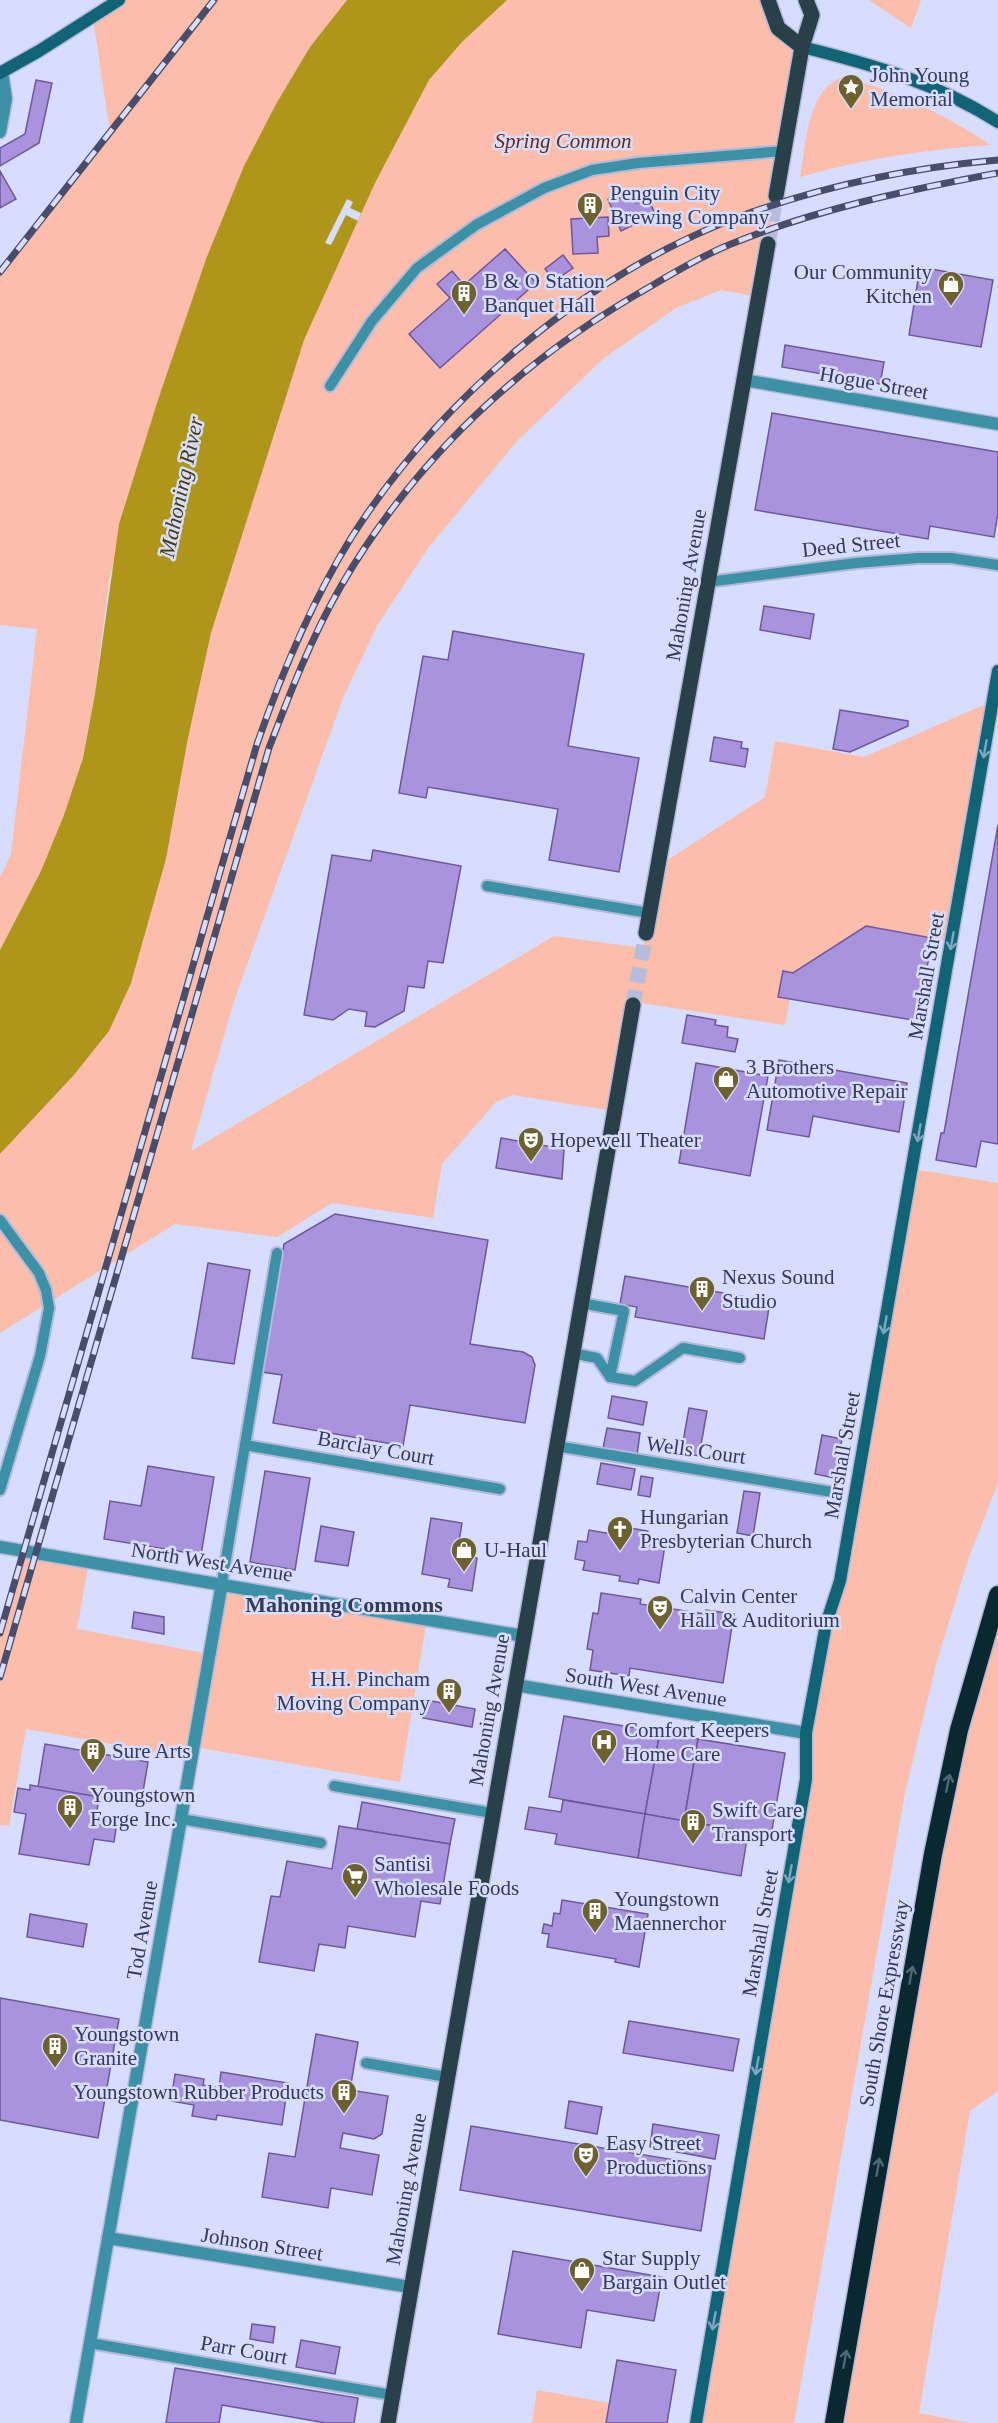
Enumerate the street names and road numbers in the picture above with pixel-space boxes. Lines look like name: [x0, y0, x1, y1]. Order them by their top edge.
street label: Hogue Street: [818, 362, 931, 404]
street label: Mahoning Avenue: [661, 507, 711, 663]
street label: Deed Street: [801, 528, 901, 562]
street label: Marshall Street: [903, 910, 949, 1042]
street label: Marshall Street: [819, 1389, 865, 1521]
street label: Barclay Court: [316, 1426, 437, 1470]
street label: Wells Court: [645, 1431, 748, 1469]
street label: North West Avenue: [130, 1537, 294, 1587]
street label: Mahoning Avenue: [464, 1632, 514, 1788]
street label: South West Avenue: [564, 1662, 728, 1712]
street label: Marshall Street: [737, 1867, 783, 1999]
street label: Tod Avenue: [121, 1879, 163, 1981]
street label: South Shore Expressway: [854, 1897, 914, 2108]
street label: Mahoning Avenue: [381, 2111, 431, 2267]
street label: Johnson Street: [199, 2223, 325, 2266]
street label: Parr Court: [199, 2331, 290, 2369]

